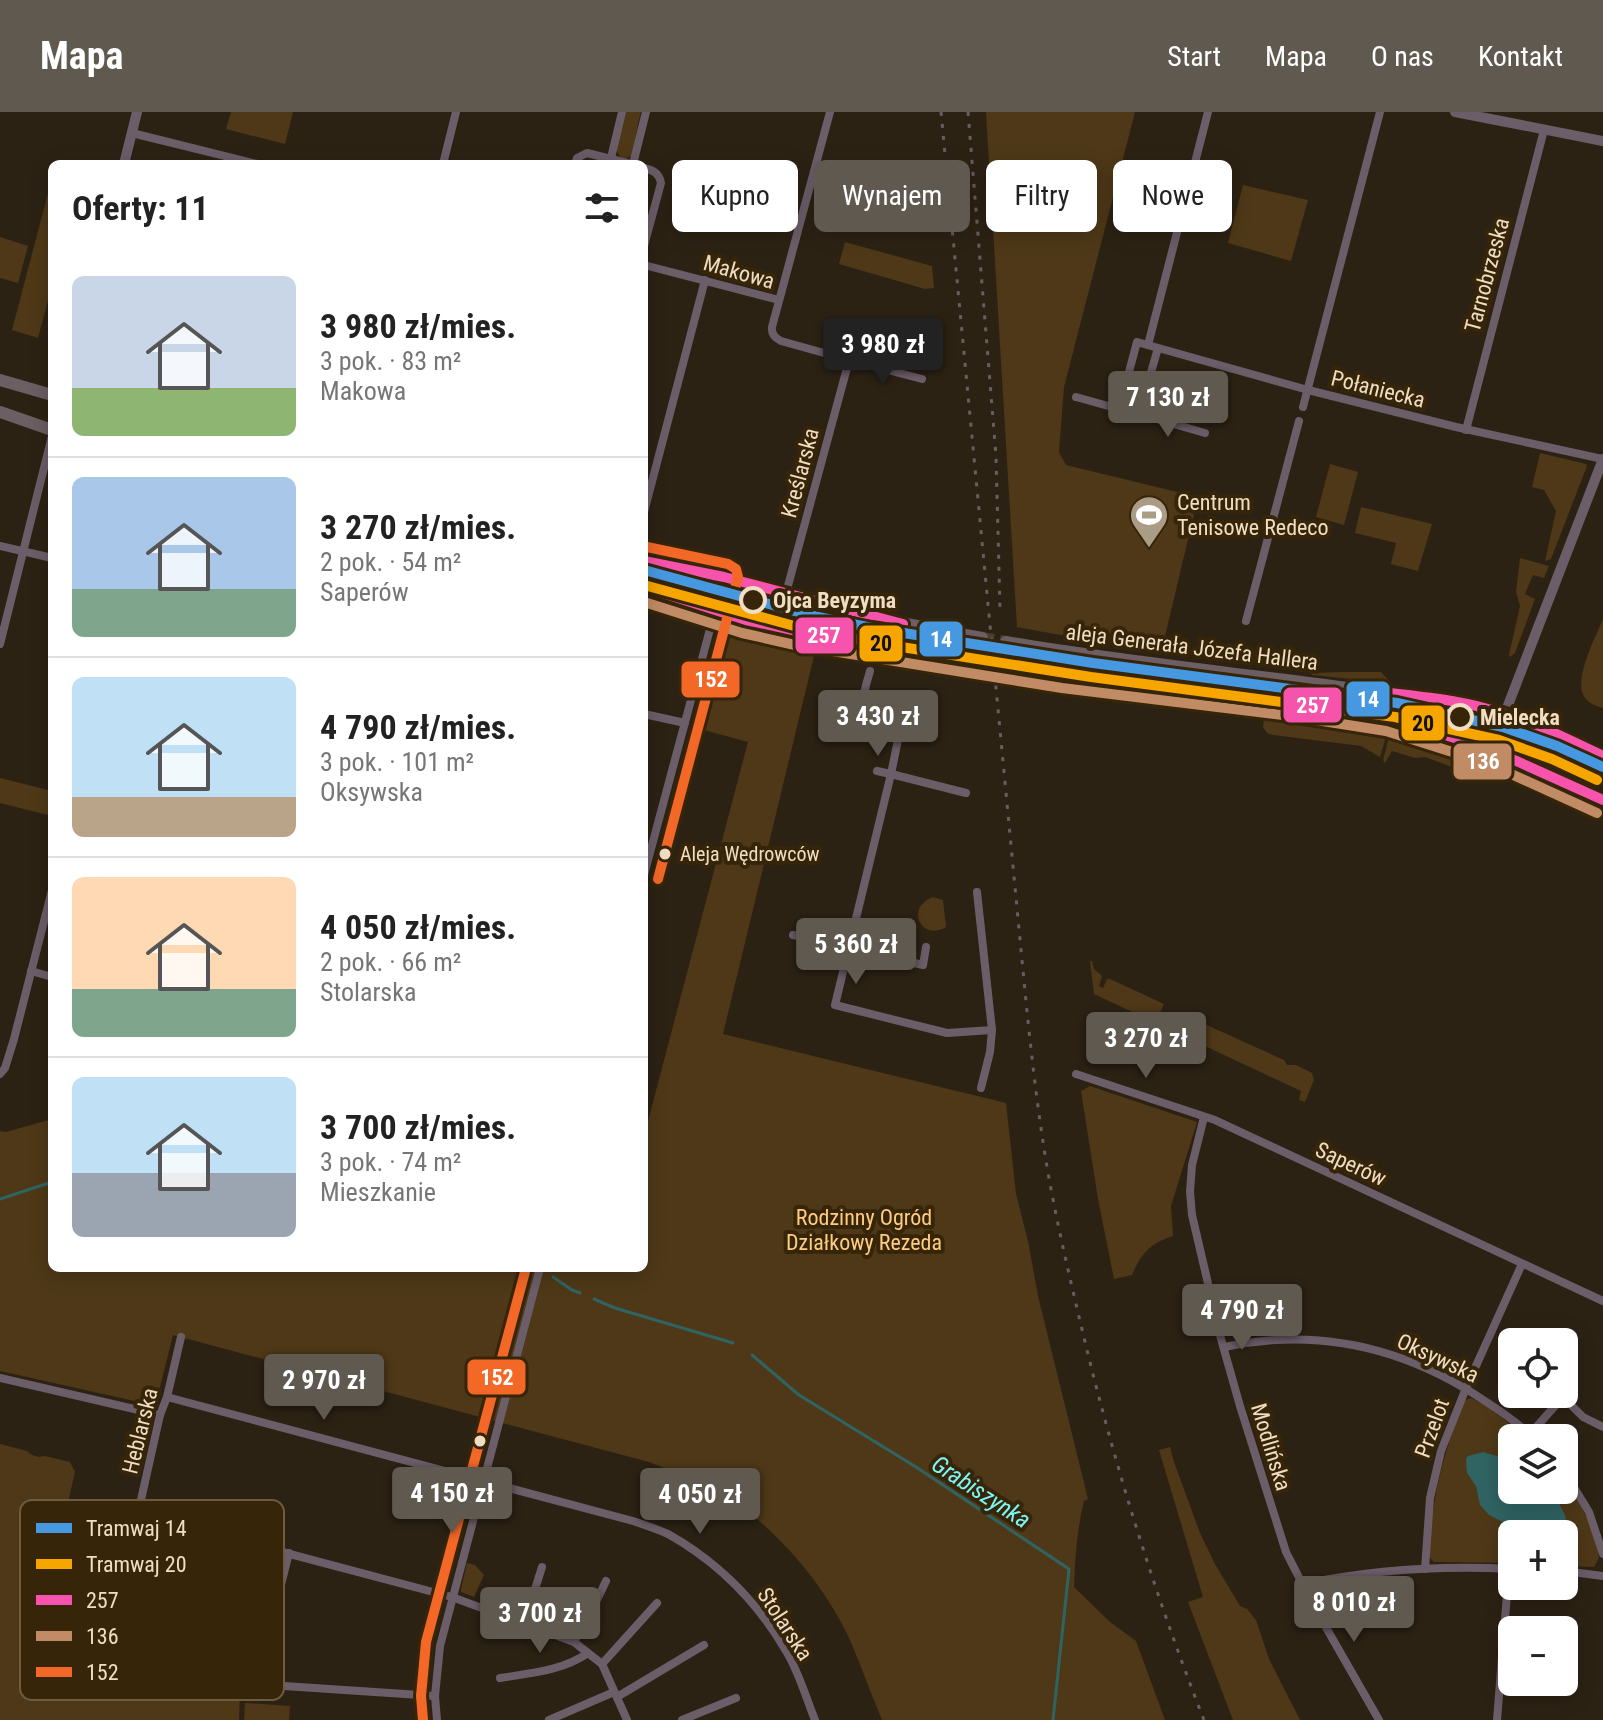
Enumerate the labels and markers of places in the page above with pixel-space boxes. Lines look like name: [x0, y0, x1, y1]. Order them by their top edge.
pin: 3 980 zł: [800, 318, 966, 386]
pin: 7 130 zł: [1085, 371, 1251, 439]
place label: Centrum Tenisowe Redeco: [1177, 490, 1329, 540]
sports icon: Centrum Tenisowe Redeco: [1128, 494, 1170, 549]
marker: Ojca Beyzyma: [740, 587, 766, 613]
place label: Ojca Beyzyma: [773, 588, 896, 613]
pin: 3 430 zł: [795, 690, 961, 758]
marker: Mielecka: [1447, 704, 1473, 730]
place label: Mielecka: [1480, 705, 1560, 730]
place label: Aleja Wędrowców: [680, 842, 820, 866]
marker: Aleja Wędrowców: [657, 846, 673, 862]
pin: 5 360 zł: [773, 918, 939, 986]
pin: 3 270 zł: [1063, 1012, 1229, 1080]
pin: 4 790 zł: [1159, 1284, 1325, 1352]
pin: 2 970 zł: [241, 1354, 407, 1422]
unlabelled marker: [472, 1433, 488, 1449]
pin: 4 150 zł: [369, 1467, 535, 1535]
pin: 4 050 zł: [617, 1468, 783, 1536]
pin: 8 010 zł: [1271, 1576, 1437, 1644]
pin: 3 700 zł: [457, 1587, 623, 1655]

